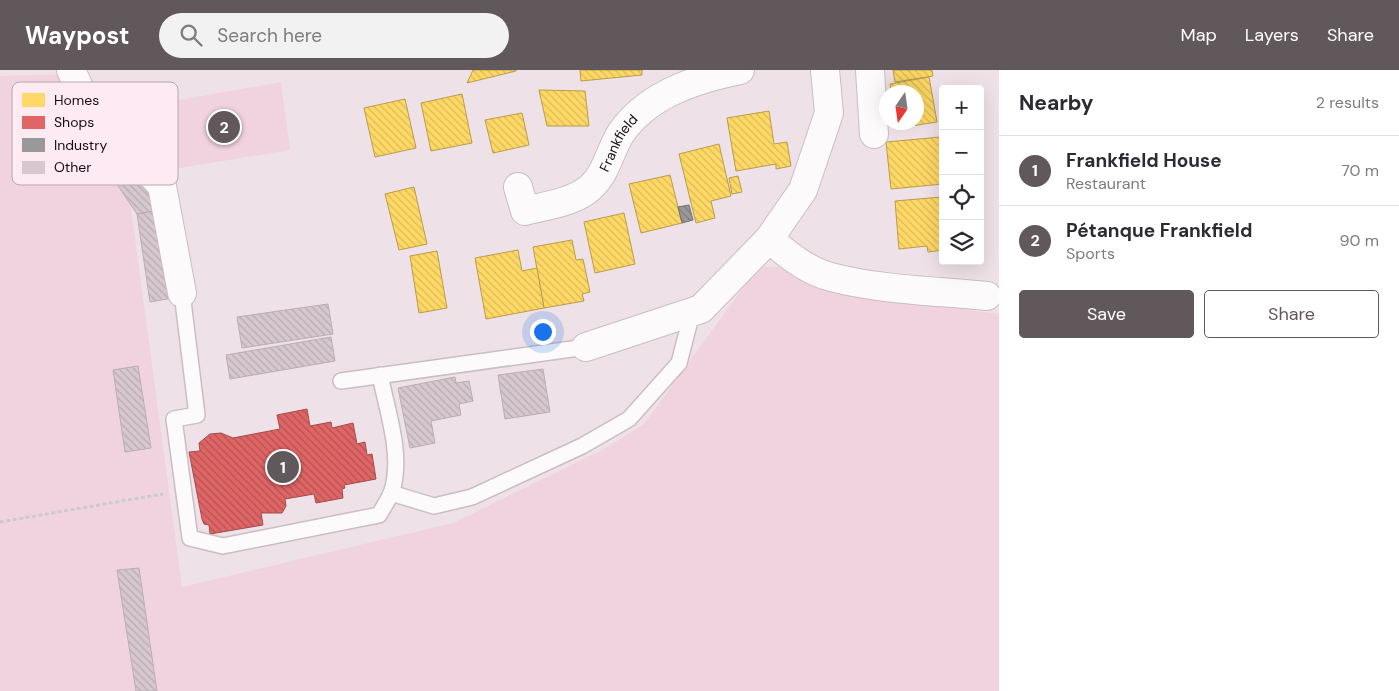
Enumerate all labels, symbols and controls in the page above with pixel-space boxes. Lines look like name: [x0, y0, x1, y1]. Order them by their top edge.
search box: [159, 13, 509, 58]
text: Waypost: [25, 20, 129, 51]
icon: search: [177, 21, 205, 49]
text: Search here: [217, 23, 322, 48]
text: Map: [1181, 23, 1217, 47]
text: Layers: [1245, 23, 1299, 47]
text: Share: [1327, 23, 1374, 47]
legend: [12, 82, 178, 185]
north arrow: [879, 85, 924, 130]
map controls: [939, 85, 984, 265]
button: +: [939, 85, 984, 130]
text: Nearby: [1019, 89, 1093, 117]
text: Homes: [54, 91, 99, 109]
text: 2 results: [1316, 92, 1379, 113]
pin: 2: [208, 108, 240, 146]
street label: Frankfield: [595, 110, 641, 175]
text: Shops: [54, 113, 94, 131]
button: −: [939, 130, 984, 175]
text: Industry: [54, 136, 107, 154]
text: Frankfield House: [1066, 148, 1222, 173]
text: Other: [54, 158, 92, 176]
text: 1: [1032, 160, 1038, 181]
text: 70 m: [1341, 160, 1379, 181]
text: Restaurant: [1066, 173, 1146, 194]
button: locate: [939, 175, 984, 220]
text: Pétanque Frankfield: [1066, 218, 1252, 243]
button: layers: [939, 220, 984, 265]
text: 2: [1030, 230, 1040, 251]
text: 90 m: [1339, 230, 1379, 251]
text: Sports: [1066, 243, 1115, 264]
button: Save: [1019, 290, 1194, 338]
button: Share: [1204, 290, 1379, 338]
your location: [530, 319, 556, 345]
pin: 1: [267, 448, 299, 486]

